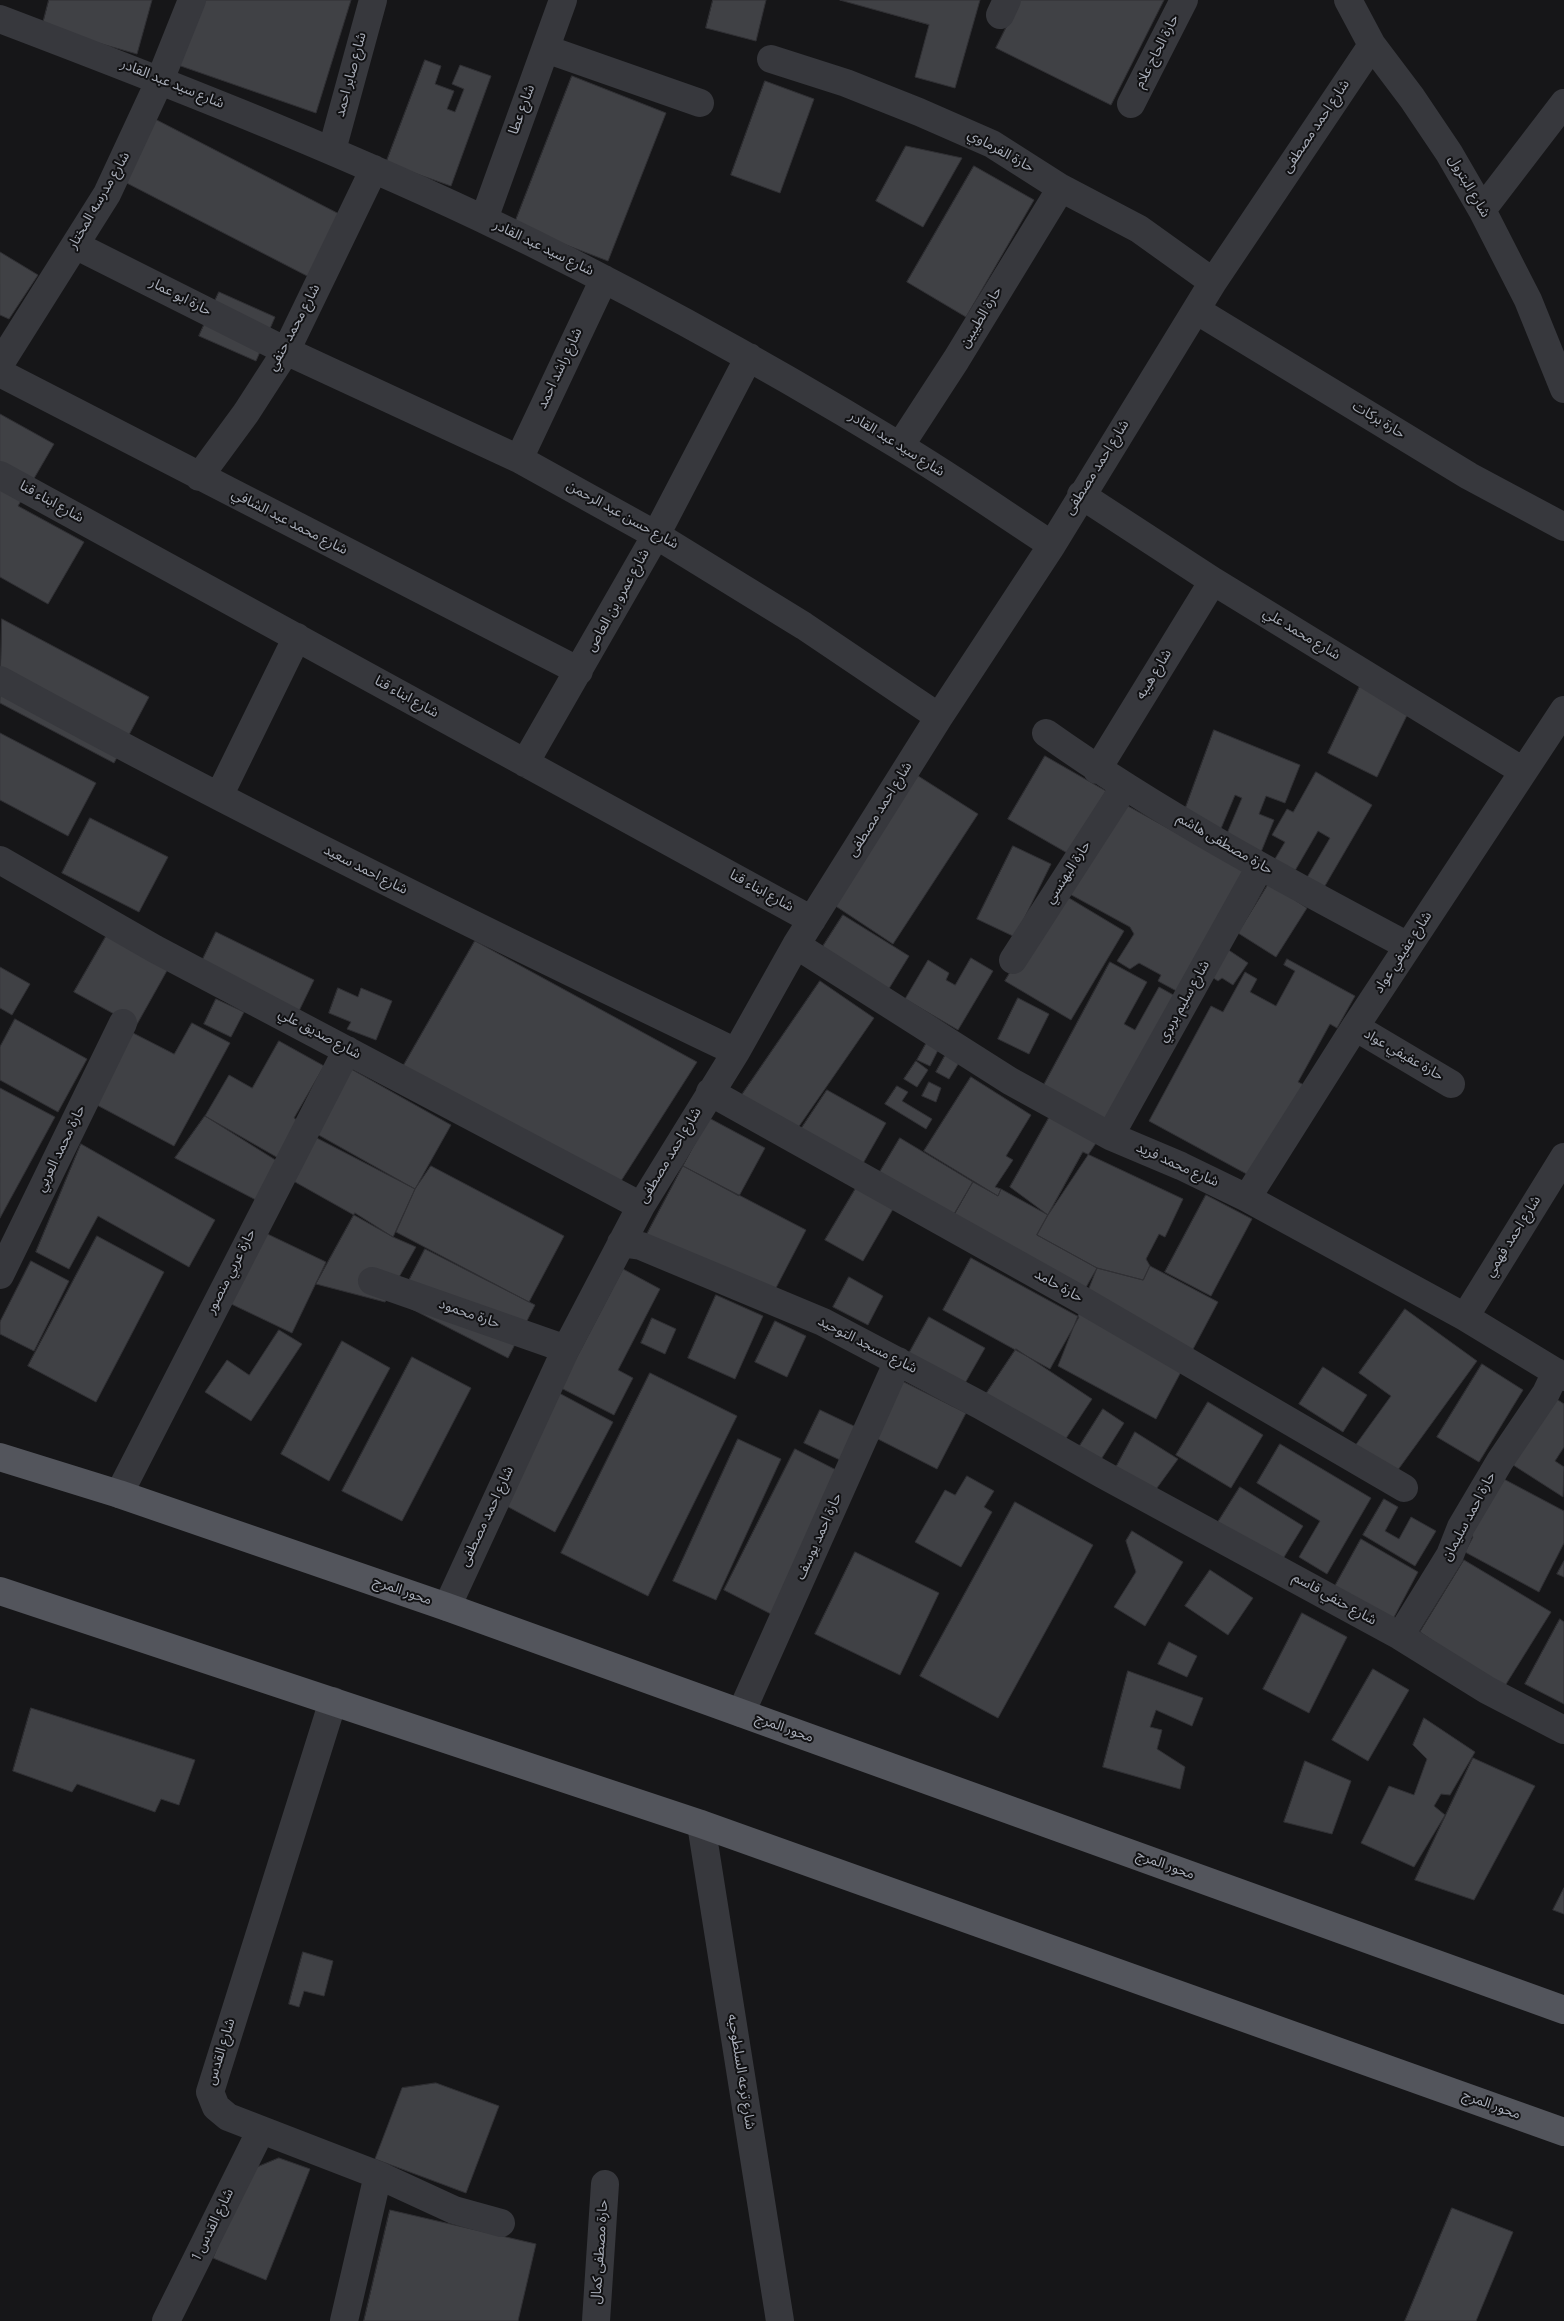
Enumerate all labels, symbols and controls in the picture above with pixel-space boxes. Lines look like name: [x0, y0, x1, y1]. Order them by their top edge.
street label: حارة الحاج علام: [1132, 12, 1184, 92]
street label: شارع صابر احمد: [333, 31, 371, 119]
street label: شارع سيد عبد القادر: [118, 57, 226, 113]
street label: شارع احمد مصطفى: [1280, 77, 1354, 177]
street label: شارع عطا: [506, 83, 540, 137]
street label: حارة الفرماوي: [964, 127, 1036, 177]
street label: شارع مدرسه المختار: [65, 149, 135, 253]
street label: شارع البترول: [1443, 153, 1493, 221]
street label: شارع سيد عبد القادر: [490, 217, 596, 281]
street label: حارة ابو عمار: [146, 275, 214, 321]
street label: شارع محمد حنفي: [265, 282, 325, 374]
street label: حارة الطيبين: [957, 284, 1007, 352]
street label: شارع راشد احمد: [535, 326, 587, 412]
street label: حارة بركات: [1349, 399, 1407, 443]
street label: شارع سيد عبد القادر: [845, 409, 947, 481]
street label: شارع احمد مصطفى: [1062, 417, 1134, 519]
street label: شارع حسن عبد الرحمن: [563, 478, 681, 554]
street label: شارع ابناء قنا: [16, 479, 86, 527]
street label: شارع محمد عبد الشافي: [228, 487, 350, 559]
street label: شارع عمرو بن العاص: [584, 547, 654, 655]
street label: شارع محمد علي: [1259, 605, 1343, 665]
street label: شارع هيبه: [1134, 647, 1176, 703]
street label: شارع ابناء قنا: [371, 674, 441, 722]
street label: شارع احمد مصطفى: [845, 759, 917, 861]
street label: حارة مصطفى هاشم: [1173, 811, 1275, 879]
street label: حارة البهنسي: [1042, 838, 1096, 908]
street label: شارع احمد سعيد: [320, 843, 410, 899]
street label: شارع ابناء قنا: [726, 868, 796, 916]
street label: شارع عفيفي عواد: [1371, 909, 1437, 997]
street label: شارع سليم بربري: [1156, 958, 1214, 1046]
street label: شارع صديق علي: [275, 1006, 363, 1064]
street label: حارة عفيفي عواد: [1360, 1026, 1446, 1086]
street label: حارة محمد العربي: [34, 1103, 90, 1195]
street label: شارع احمد مصطفى: [636, 1105, 706, 1207]
street label: شارع محمد فريد: [1133, 1140, 1221, 1192]
street label: شارع احمد فهمي: [1482, 1193, 1546, 1281]
street label: حارة عربي منصور: [204, 1227, 260, 1317]
street label: حارة حامد: [1031, 1267, 1085, 1307]
street label: حارة محمود: [436, 1297, 502, 1333]
street label: شارع مسجد التوحيد: [815, 1314, 919, 1378]
street label: شارع احمد مصطفى: [457, 1464, 519, 1570]
street label: حارة احمد سليمان: [1439, 1470, 1501, 1564]
street label: حارة احمد يوسف: [793, 1491, 847, 1583]
street label: شارع حنفي قاسم: [1289, 1570, 1379, 1630]
street label: محور المرج: [370, 1574, 434, 1610]
street label: محور المرج: [753, 1711, 815, 1747]
street label: محور المرج: [1134, 1848, 1196, 1884]
street label: شارع ترعه السلطوحيه: [723, 2013, 757, 2131]
street label: شارع القدس: [204, 2017, 240, 2087]
street label: محور المرج: [1460, 2088, 1522, 2124]
street label: شارع القدس 1: [189, 2187, 239, 2263]
street label: حارة مصطفى كمال: [589, 2199, 613, 2305]

